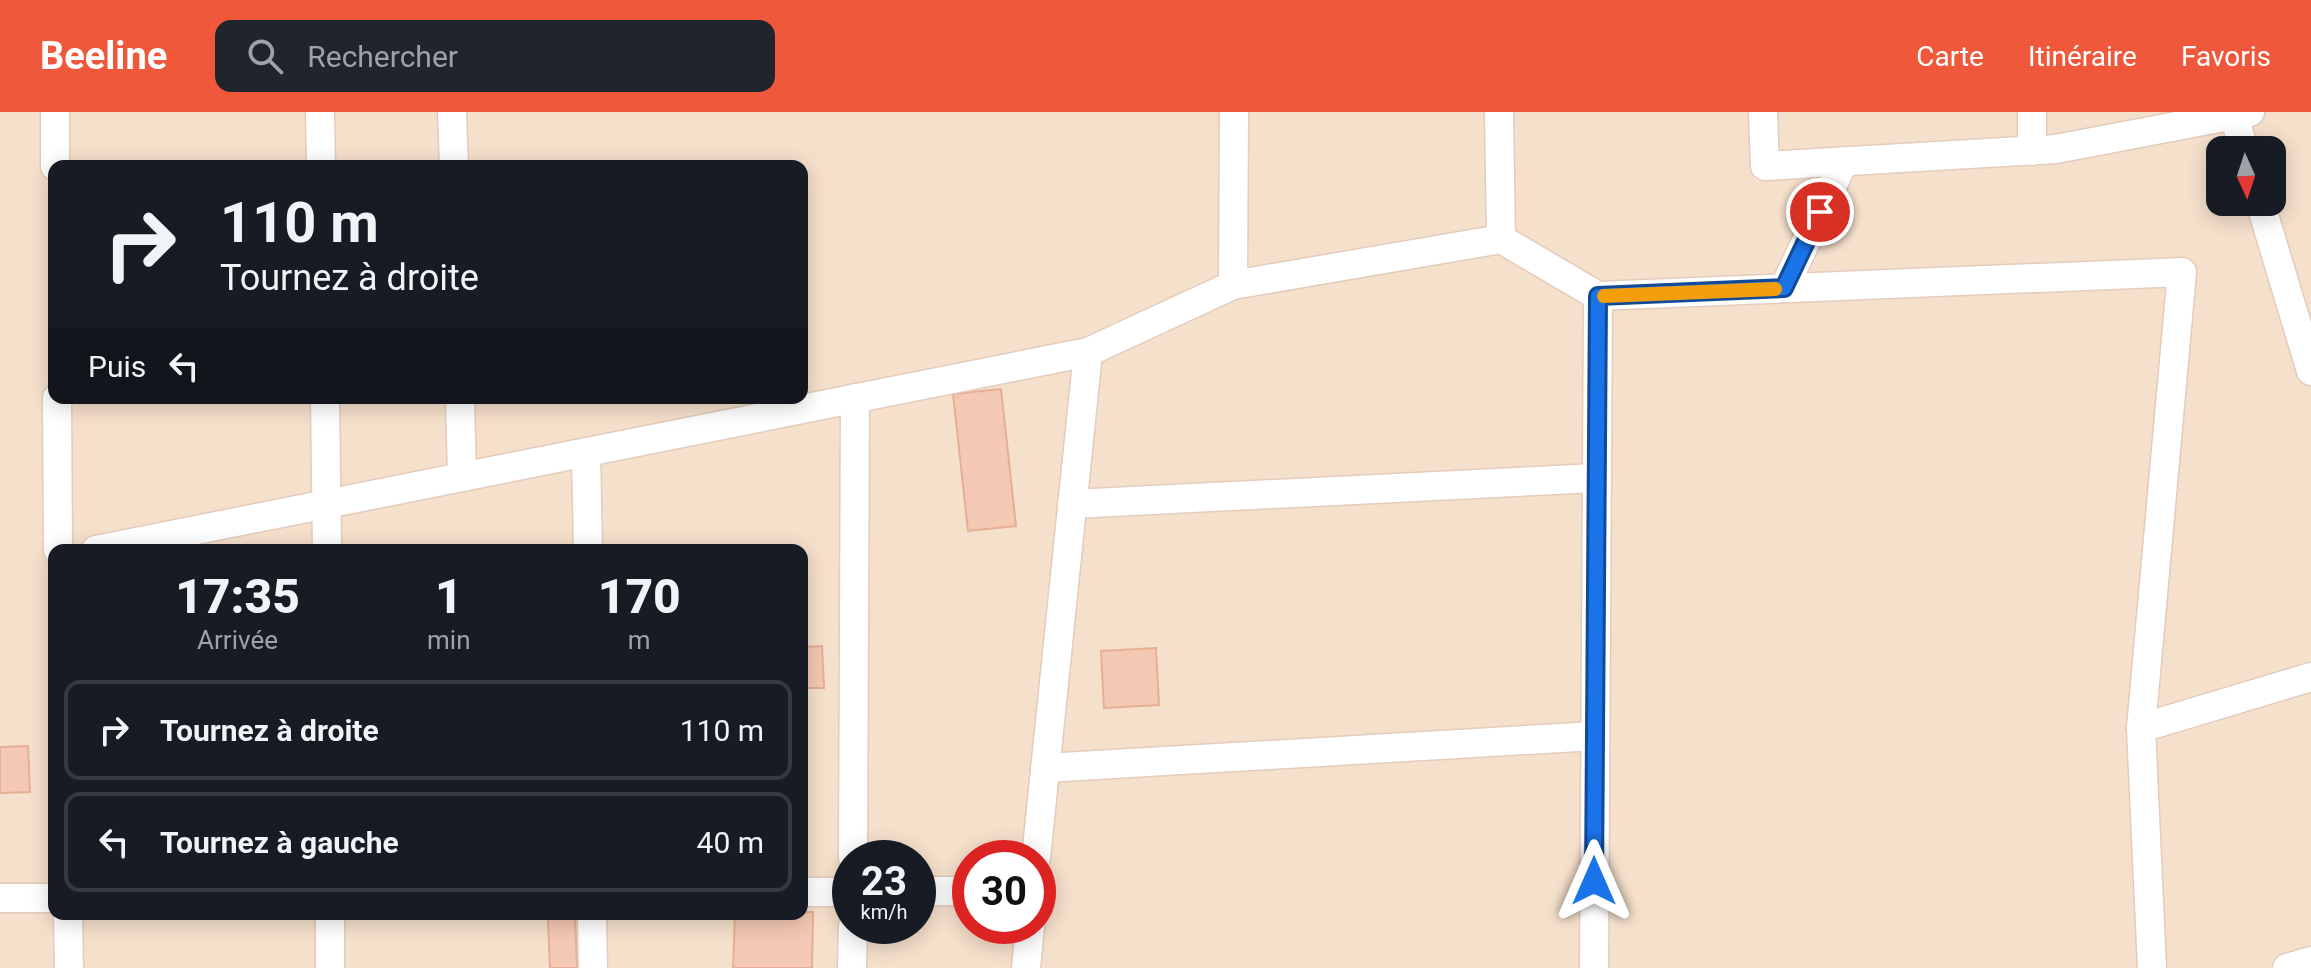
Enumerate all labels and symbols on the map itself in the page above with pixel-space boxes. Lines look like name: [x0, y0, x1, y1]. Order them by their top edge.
north arrow: [2206, 136, 2286, 216]
pin: [1786, 178, 1854, 246]
position arrow: [1552, 839, 1636, 923]
speed limit sign: 30: [952, 840, 1056, 944]

